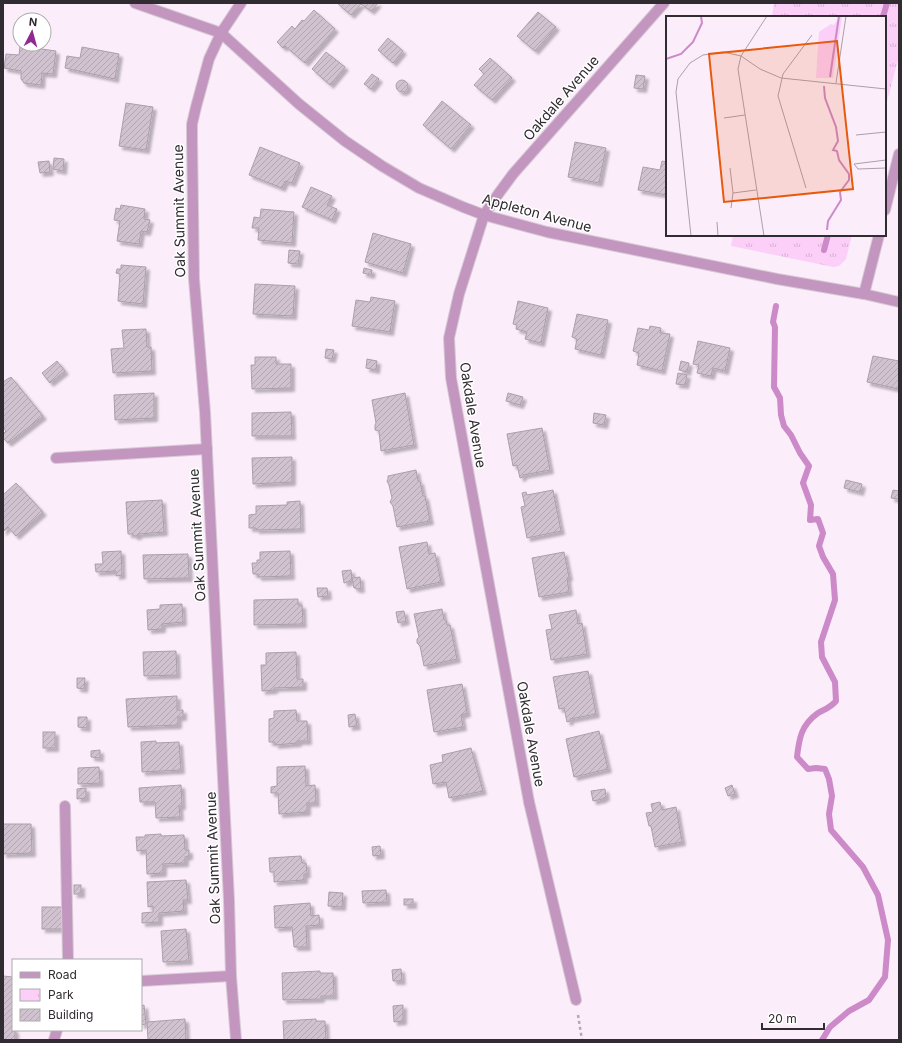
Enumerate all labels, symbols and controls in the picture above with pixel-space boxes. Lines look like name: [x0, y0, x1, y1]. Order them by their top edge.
north arrow: [12, 12, 52, 52]
text: N: [28, 15, 38, 29]
inset map: [666, 16, 886, 236]
street label: Oakdale Avenue: [519, 52, 602, 144]
street label: Oak Summit Avenue: [169, 144, 188, 278]
street label: Appleton Avenue: [481, 190, 594, 235]
street label: Oakdale Avenue: [457, 361, 490, 469]
street label: Oak Summit Avenue: [185, 468, 208, 602]
street label: Oakdale Avenue: [514, 680, 549, 788]
street label: Oak Summit Avenue: [202, 791, 223, 925]
legend: [12, 959, 142, 1031]
text: Road: [48, 967, 77, 982]
text: Park: [48, 987, 74, 1002]
scale bar: [762, 1005, 824, 1031]
text: Building: [48, 1007, 93, 1022]
text: 20 m: [768, 1011, 797, 1026]

